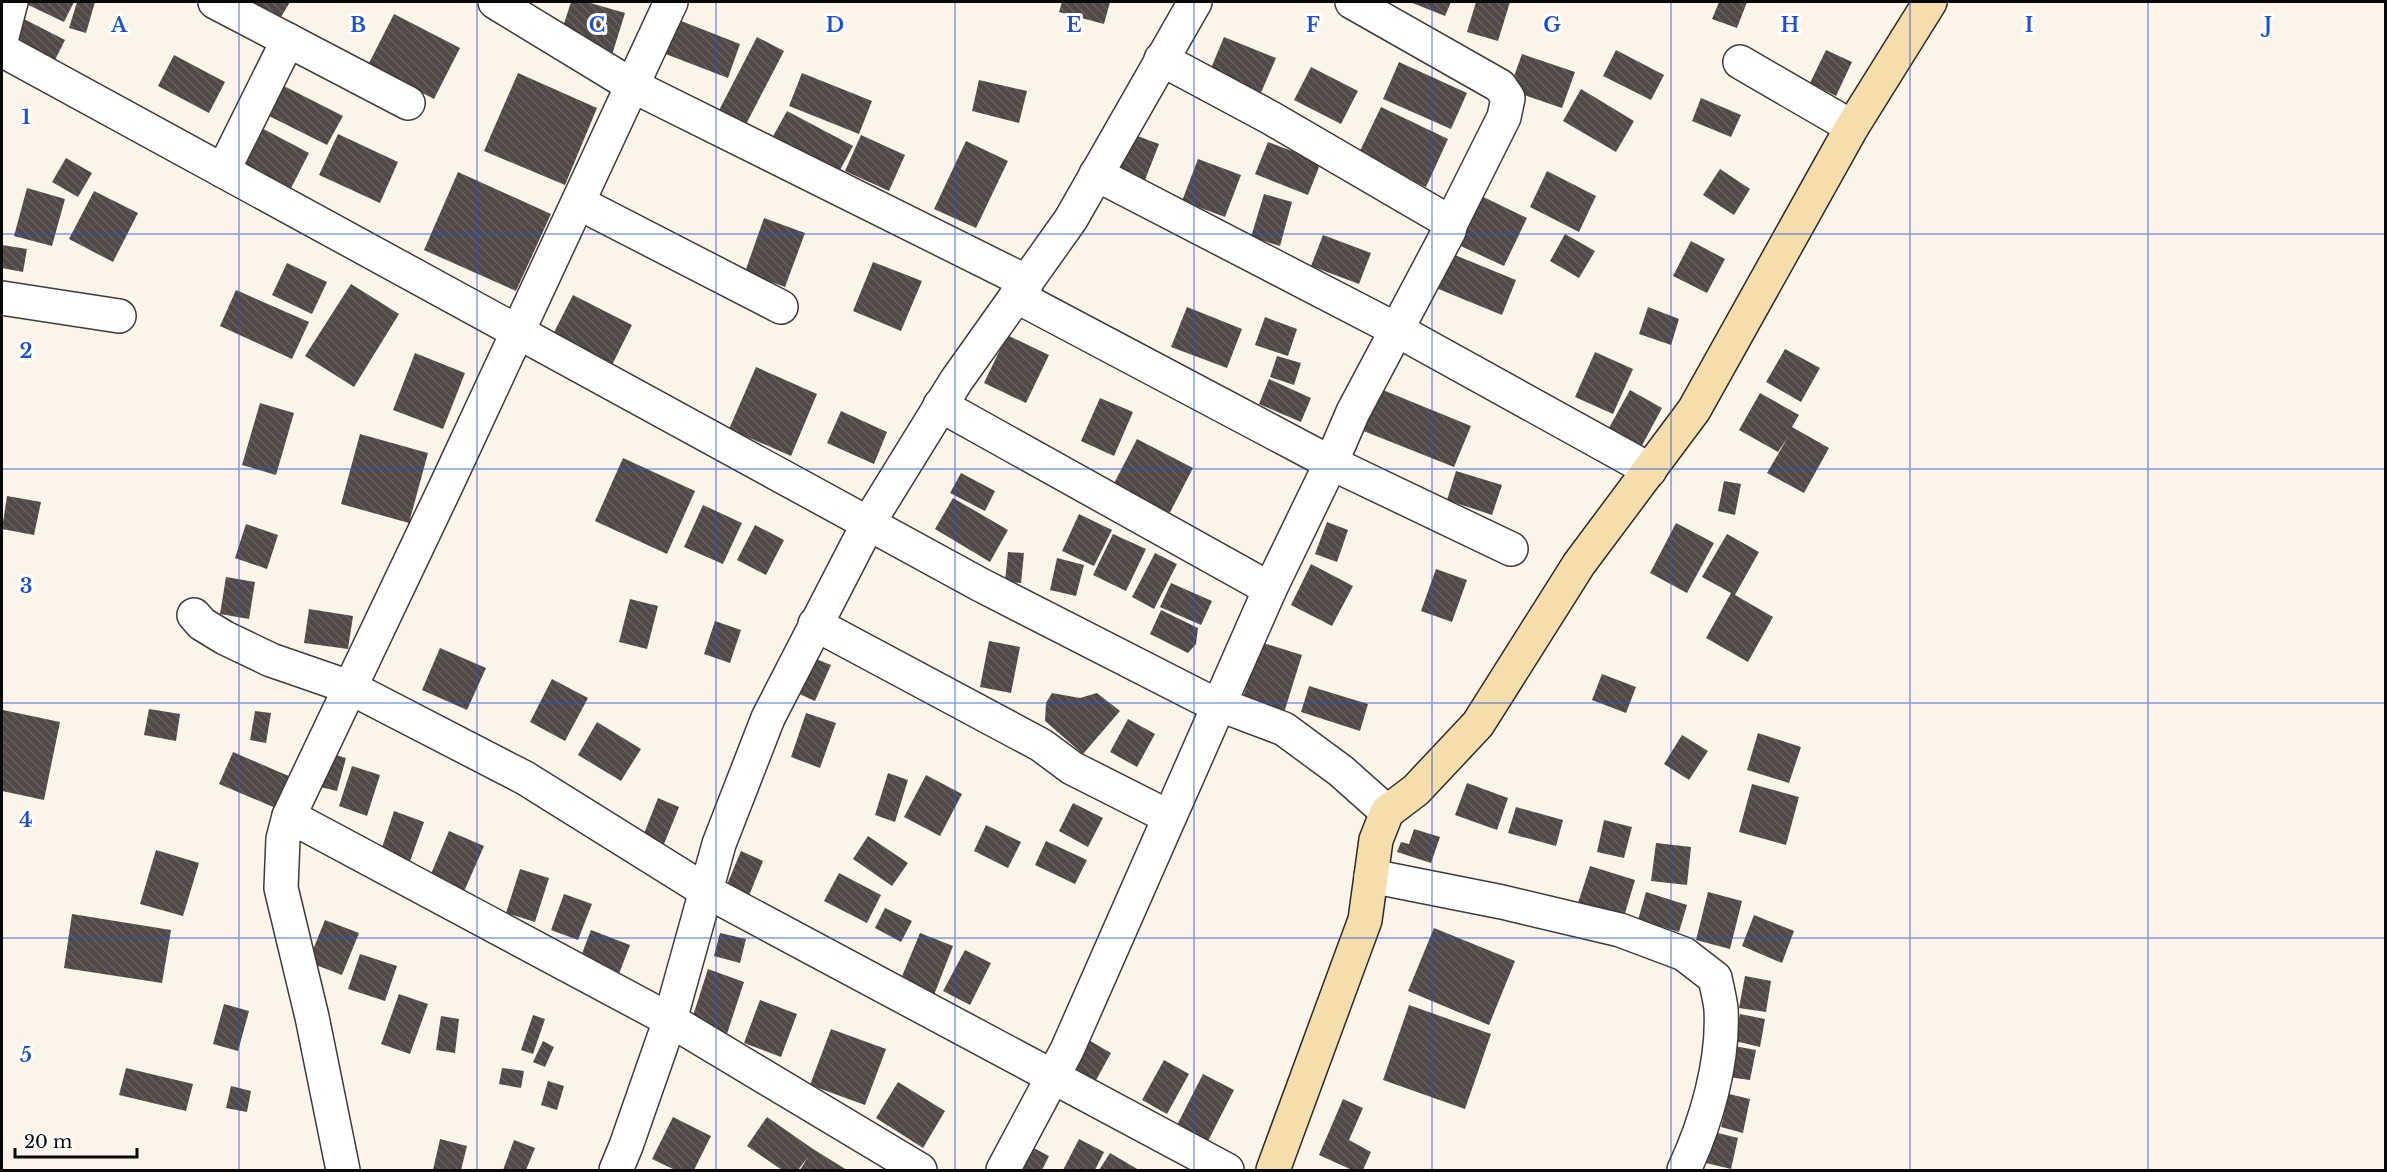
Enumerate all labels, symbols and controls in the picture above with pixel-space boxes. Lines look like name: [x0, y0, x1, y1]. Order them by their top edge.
text: A: [110, 13, 128, 37]
text: B: [350, 13, 366, 37]
text: C: [589, 13, 605, 37]
text: D: [826, 13, 844, 37]
text: E: [1066, 13, 1082, 37]
text: F: [1306, 13, 1320, 37]
text: G: [1543, 13, 1561, 37]
text: H: [1781, 13, 1800, 37]
text: I: [2025, 13, 2033, 37]
text: J: [2260, 13, 2272, 37]
text: 1: [22, 105, 31, 129]
text: 2: [19, 339, 33, 363]
text: 3: [20, 574, 32, 598]
text: 4: [19, 808, 33, 832]
text: 5: [20, 1043, 32, 1067]
scale bar: [15, 1121, 136, 1159]
text: 20 m: [24, 1131, 72, 1153]

